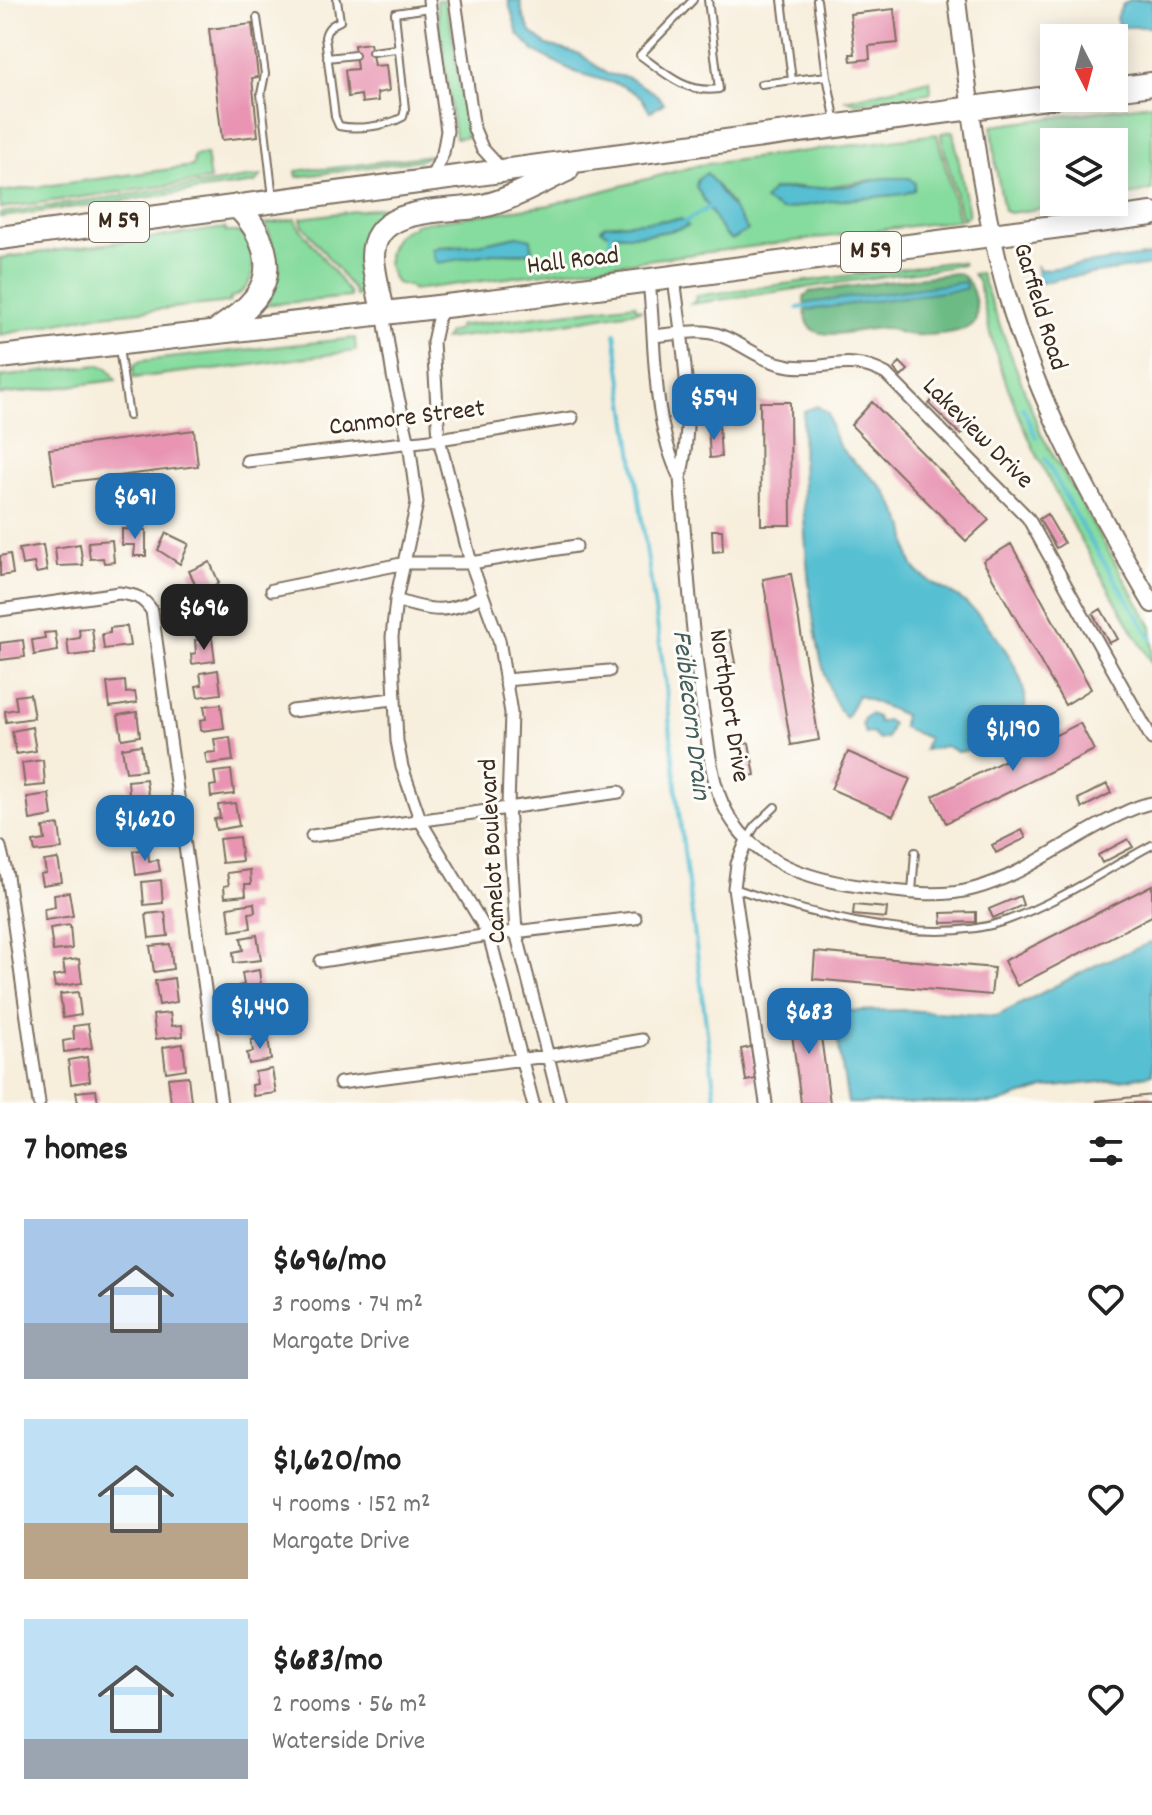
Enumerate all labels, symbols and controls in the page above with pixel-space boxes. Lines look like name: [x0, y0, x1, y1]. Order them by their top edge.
north arrow: [1040, 24, 1128, 112]
map controls: [1040, 24, 1128, 216]
button: layers: [1040, 128, 1128, 216]
road number: M 59: [89, 202, 149, 242]
road number: M 59: [841, 232, 901, 272]
street label: Hall Road: [525, 238, 621, 286]
street label: Garfield Road: [1002, 239, 1076, 375]
street label: Lakeview Drive: [913, 370, 1041, 498]
pin: $594: [667, 374, 761, 442]
text: $594: [690, 381, 738, 418]
street label: Canmore Street: [327, 391, 487, 447]
pin: $691: [88, 473, 182, 541]
text: $691: [113, 480, 157, 517]
pin: $696: [157, 584, 251, 652]
text: $696: [179, 591, 229, 628]
street label: Northport Drive: [698, 627, 758, 785]
water label: Feiblecorn Drain: [659, 628, 719, 803]
pin: $1,190: [948, 705, 1078, 773]
text: $1,190: [985, 712, 1041, 749]
street label: Camelot Boulevard: [471, 758, 517, 944]
pin: $1,620: [80, 795, 210, 863]
text: $1,620: [114, 802, 176, 839]
pin: $1,440: [195, 983, 325, 1051]
pin: $683: [762, 988, 856, 1056]
text: $1,440: [230, 990, 290, 1027]
text: $683: [785, 995, 833, 1032]
text: 7 homes: [24, 1127, 128, 1176]
icon: filters: [1084, 1129, 1128, 1173]
text: $696/mo: [272, 1238, 386, 1287]
icon: home: [88, 1251, 184, 1347]
icon: heart: [1084, 1277, 1128, 1321]
text: 3 rooms · 74 m²: [272, 1287, 423, 1324]
text: Margate Drive: [272, 1324, 410, 1361]
text: $1,620/mo: [272, 1438, 401, 1487]
icon: home: [88, 1451, 184, 1547]
icon: heart: [1084, 1477, 1128, 1521]
text: 4 rooms · 152 m²: [272, 1487, 431, 1524]
text: Margate Drive: [272, 1524, 410, 1561]
text: $683/mo: [272, 1638, 383, 1687]
icon: home: [88, 1651, 184, 1747]
icon: heart: [1084, 1677, 1128, 1721]
text: 2 rooms · 56 m²: [272, 1687, 427, 1724]
text: Waterside Drive: [272, 1724, 425, 1761]

